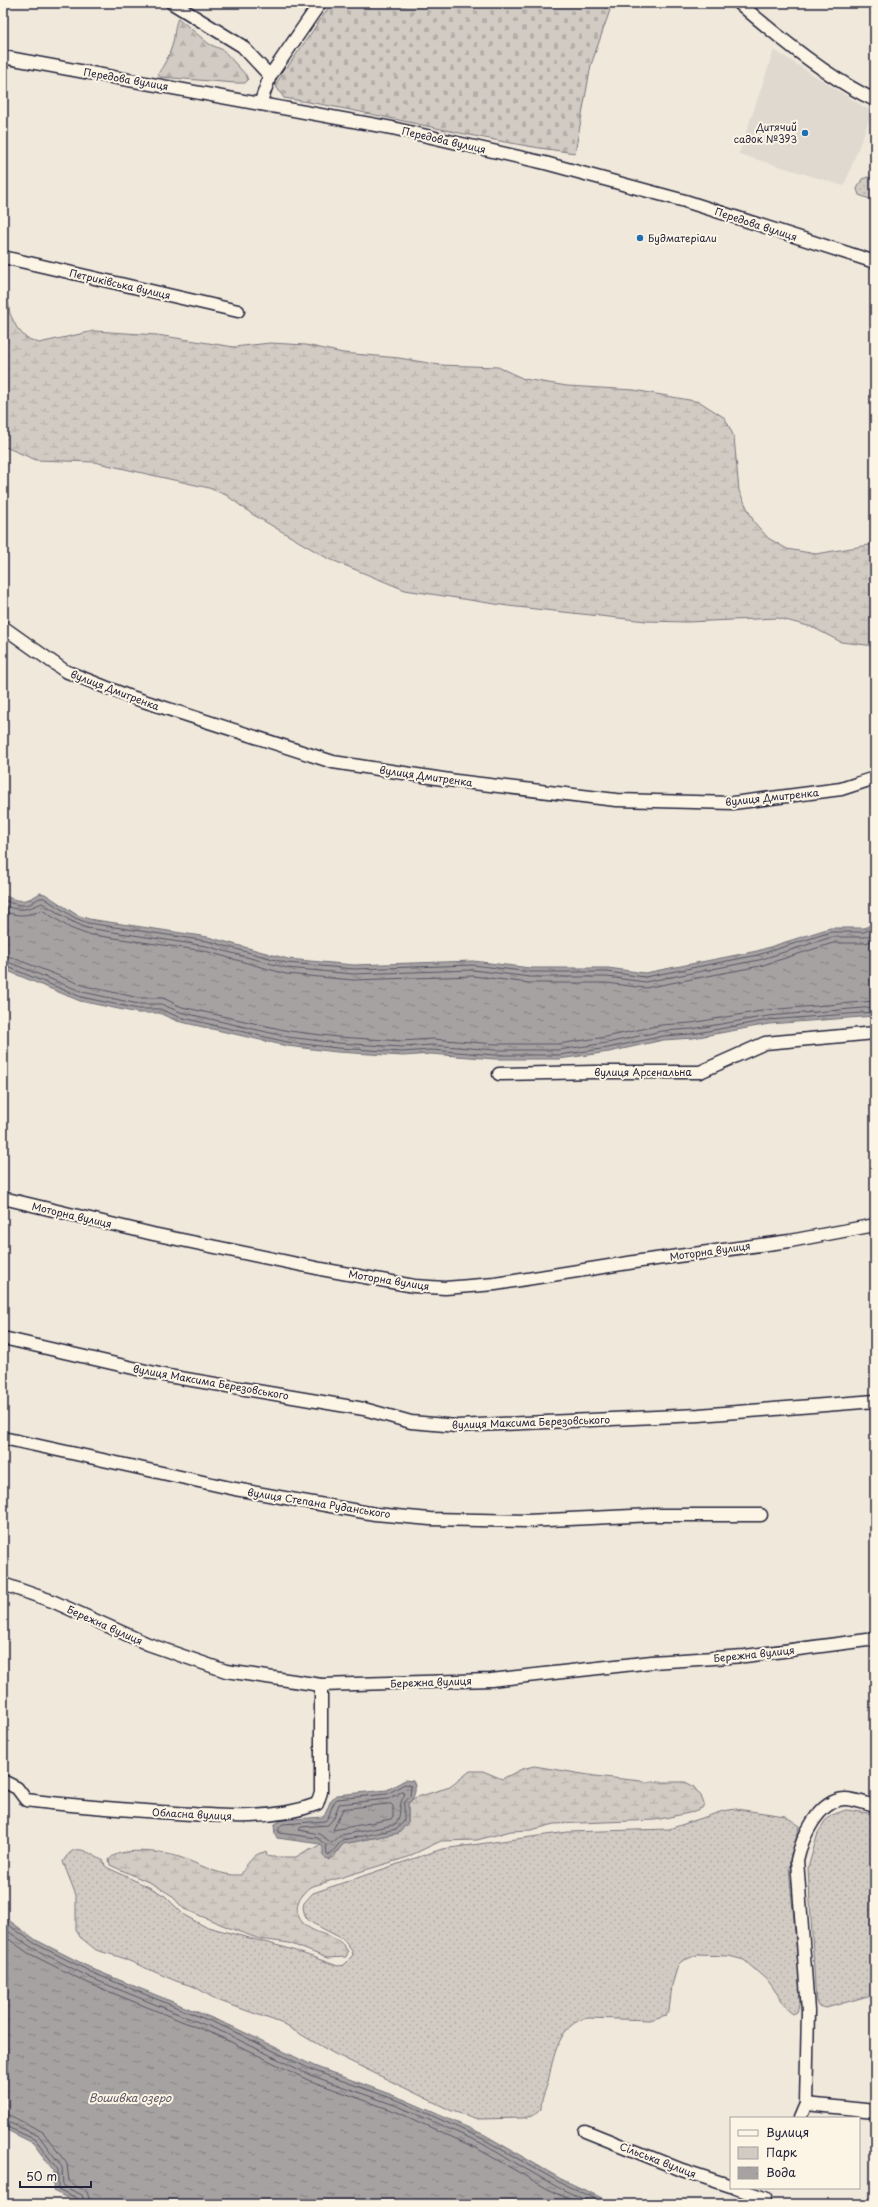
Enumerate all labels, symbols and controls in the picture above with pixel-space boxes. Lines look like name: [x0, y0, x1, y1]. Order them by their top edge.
street label: Передова вулиця: [83, 64, 170, 93]
place label: Дитячий садок №393: [734, 119, 797, 146]
street label: Передова вулиця: [401, 123, 488, 156]
marker: Дитячий садок №393: [800, 128, 810, 138]
street label: Передова вулиця: [713, 203, 799, 244]
place label: Будматеріали: [648, 230, 717, 246]
marker: Будматеріали: [635, 233, 645, 243]
street label: Петриківська вулиця: [68, 265, 172, 302]
street label: вулиця Дмитренка: [69, 666, 162, 714]
street label: вулиця Дмитренка: [379, 762, 474, 790]
street label: вулиця Дмитренка: [724, 784, 820, 809]
street label: вулиця Арсенальна: [594, 1064, 692, 1079]
street label: Моторна вулиця: [31, 1198, 114, 1231]
street label: Моторна вулиця: [668, 1237, 751, 1264]
street label: Моторна вулиця: [348, 1266, 431, 1293]
street label: вулиця Максима Березовського: [132, 1360, 291, 1403]
street label: вулиця Максима Березовського: [452, 1411, 611, 1432]
street label: вулиця Степана Руданського: [247, 1484, 392, 1521]
street label: Бережна вулиця: [65, 1601, 145, 1648]
street label: Бережна вулиця: [713, 1642, 795, 1665]
street label: Бережна вулиця: [390, 1673, 472, 1690]
street label: Обласна вулиця: [152, 1804, 232, 1823]
water label: Вошивка озеро: [89, 2089, 172, 2106]
legend: [730, 2117, 860, 2189]
text: Вулиця: [766, 2123, 809, 2141]
street label: Сільська вулиця: [618, 2138, 699, 2181]
text: Парк: [766, 2143, 798, 2161]
scale bar: [20, 2163, 91, 2189]
text: Вода: [766, 2163, 796, 2181]
text: 50 m: [26, 2167, 57, 2185]

